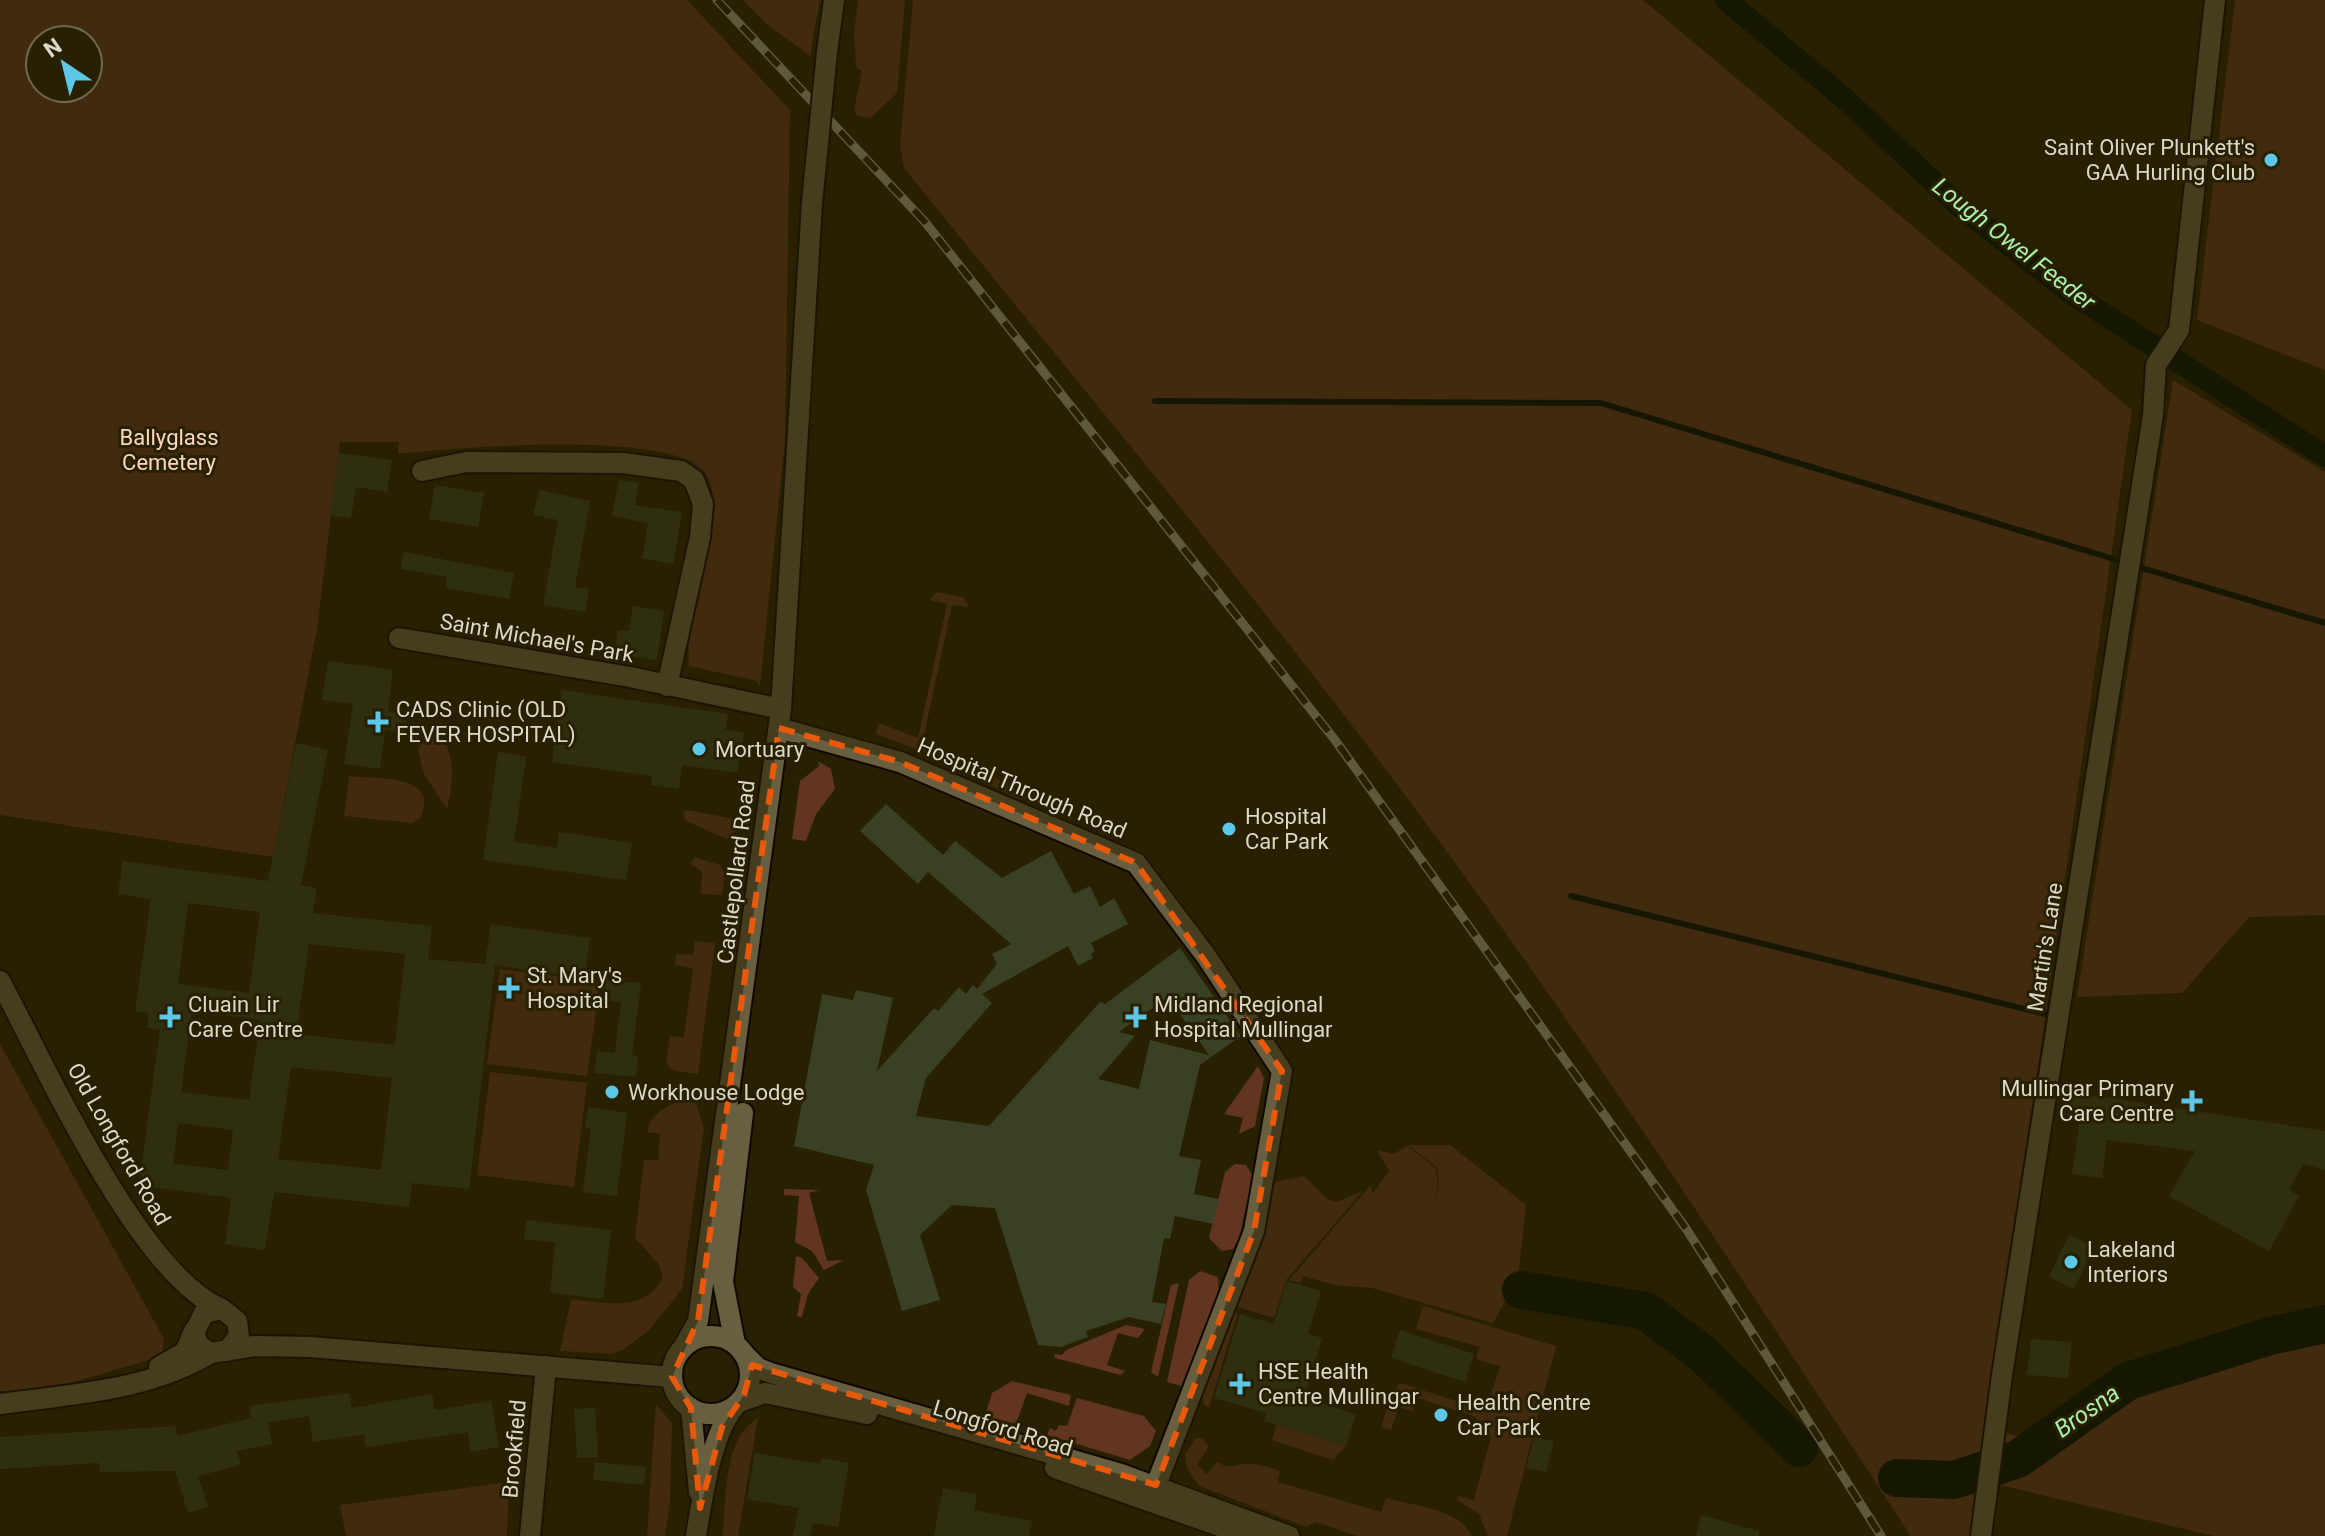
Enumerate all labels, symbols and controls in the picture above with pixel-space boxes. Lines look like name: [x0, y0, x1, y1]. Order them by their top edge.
north arrow: [24, 24, 104, 104]
text: N: [39, 33, 66, 63]
place label: Saint Oliver Plunkett's GAA Hurling Club: [2044, 135, 2255, 185]
marker: Saint Oliver Plunkett's GAA Hurling Club: [2262, 151, 2280, 169]
water label: Lough Owel Feeder: [1927, 172, 2102, 317]
park label: Ballyglass Cemetery: [119, 425, 219, 475]
street label: Saint Michael's Park: [438, 609, 637, 668]
place label: CADS Clinic (OLD FEVER HOSPITAL): [396, 697, 576, 748]
marker: CADS Clinic (OLD FEVER HOSPITAL): [367, 711, 389, 733]
street label: Hospital Through Road: [914, 733, 1130, 843]
place label: Mortuary: [715, 737, 805, 762]
marker: Mortuary: [690, 740, 708, 758]
street label: Castlepollard Road: [712, 779, 760, 965]
place label: Hospital Car Park: [1245, 804, 1329, 854]
marker: Hospital Car Park: [1220, 820, 1238, 838]
street label: Martin's Lane: [2022, 881, 2068, 1013]
place label: St. Mary's Hospital: [527, 963, 622, 1013]
marker: St. Mary's Hospital: [498, 977, 520, 999]
place label: Cluain Lir Care Centre: [188, 992, 303, 1042]
place label: Midland Regional Hospital Mullingar: [1154, 992, 1333, 1042]
marker: Cluain Lir Care Centre: [159, 1006, 181, 1028]
marker: Midland Regional Hospital Mullingar: [1125, 1006, 1147, 1028]
street label: Old Longford Road: [62, 1058, 176, 1230]
place label: Mullingar Primary Care Centre: [2001, 1076, 2175, 1126]
place label: Workhouse Lodge: [628, 1080, 804, 1105]
marker: Workhouse Lodge: [603, 1083, 621, 1101]
marker: Mullingar Primary Care Centre: [2181, 1090, 2203, 1112]
place label: Lakeland Interiors: [2087, 1237, 2175, 1287]
marker: Lakeland Interiors: [2062, 1253, 2080, 1271]
place label: HSE Health Centre Mullingar: [1258, 1359, 1420, 1409]
marker: HSE Health Centre Mullingar: [1229, 1373, 1251, 1395]
water label: Brosna: [2049, 1379, 2125, 1443]
place label: Health Centre Car Park: [1457, 1390, 1591, 1440]
street label: Longford Road: [930, 1395, 1076, 1461]
street label: Brookfield: [497, 1399, 531, 1499]
marker: Health Centre Car Park: [1432, 1406, 1450, 1424]

